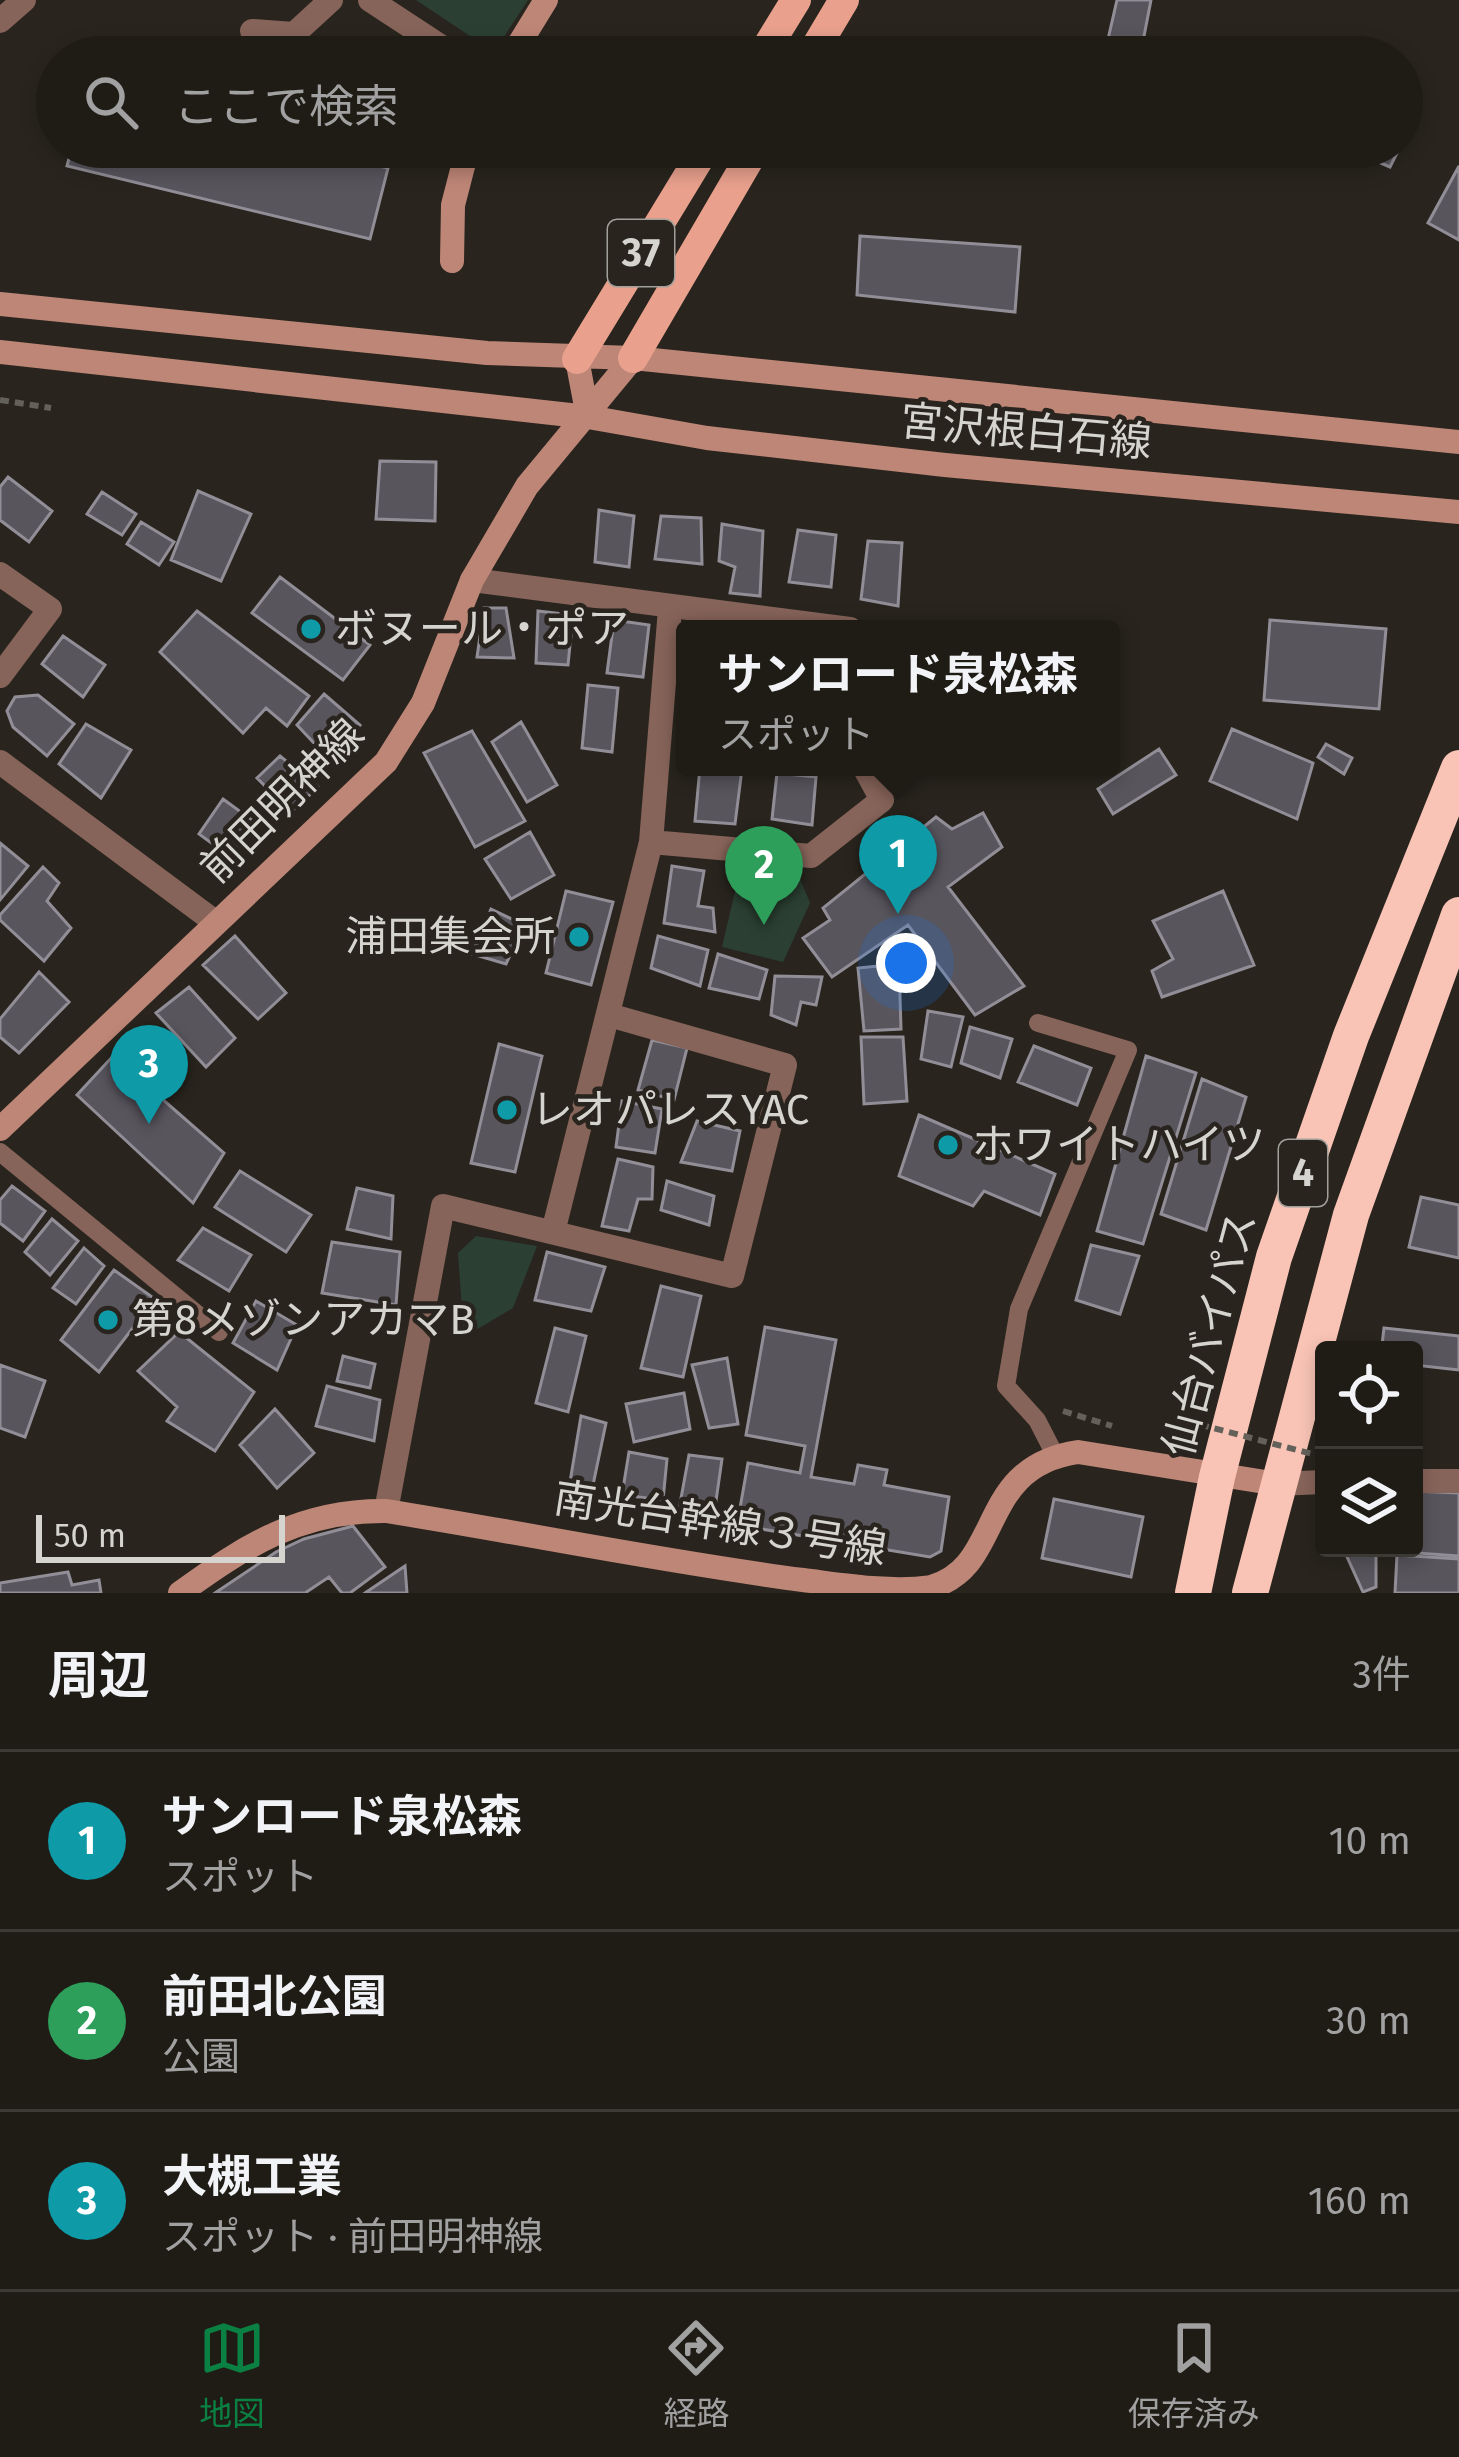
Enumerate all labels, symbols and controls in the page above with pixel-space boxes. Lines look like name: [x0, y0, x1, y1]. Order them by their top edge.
search box: [36, 36, 1423, 168]
icon: search: [78, 69, 144, 135]
text: ここで検索: [174, 80, 399, 134]
road number: 37: [608, 220, 674, 286]
street label: 宮沢根白石線: [898, 396, 1154, 468]
place label: ボヌール・ポア: [335, 604, 629, 654]
marker: ボヌール・ポア: [298, 616, 324, 642]
popup: [676, 620, 1120, 776]
text: サンロード泉松森: [718, 648, 1078, 702]
street label: 前田明神線: [190, 709, 374, 893]
text: スポット: [718, 712, 874, 758]
pin: 1: [859, 815, 937, 914]
pin: 2: [725, 826, 803, 925]
place label: 浦田集会所: [345, 912, 555, 962]
marker: 浦田集会所: [566, 924, 592, 950]
your location: [876, 933, 936, 993]
pin: 3: [110, 1025, 188, 1124]
place label: レオパレスYAC: [531, 1085, 809, 1135]
marker: レオパレスYAC: [494, 1097, 520, 1123]
place label: ホワイトハイツ: [972, 1120, 1265, 1170]
marker: ホワイトハイツ: [935, 1132, 961, 1158]
road number: 4: [1279, 1140, 1327, 1206]
street label: 仙台バイパス: [1153, 1206, 1267, 1462]
place label: 第8メゾンアカマB: [132, 1295, 475, 1345]
marker: 第8メゾンアカマB: [95, 1307, 121, 1333]
map controls: [1315, 1341, 1423, 1557]
button: locate: [1315, 1341, 1423, 1449]
button: layers: [1315, 1449, 1423, 1557]
street label: 南光台幹線３号線: [550, 1473, 890, 1575]
scale bar: [36, 1509, 285, 1562]
text: 50 m: [54, 1516, 126, 1556]
text: 周辺: [48, 1645, 150, 1707]
text: 3件: [1353, 1652, 1411, 1698]
text: サンロード泉松森: [162, 1790, 522, 1844]
text: 1: [78, 1818, 96, 1864]
text: 10 m: [1329, 1818, 1411, 1864]
text: スポット: [162, 1854, 318, 1900]
text: 前田北公園: [162, 1970, 387, 2024]
text: 2: [77, 1998, 97, 2044]
text: 30 m: [1326, 1998, 1411, 2044]
text: 公園: [162, 2034, 240, 2080]
text: 大槻工業: [162, 2150, 342, 2204]
text: 3: [77, 2178, 97, 2224]
text: 160 m: [1308, 2178, 1411, 2224]
text: スポット · 前田明神線: [162, 2214, 543, 2260]
tab: 地図: [199, 2315, 265, 2435]
tab: 経路: [663, 2315, 729, 2435]
tab: 保存済み: [1128, 2315, 1260, 2435]

